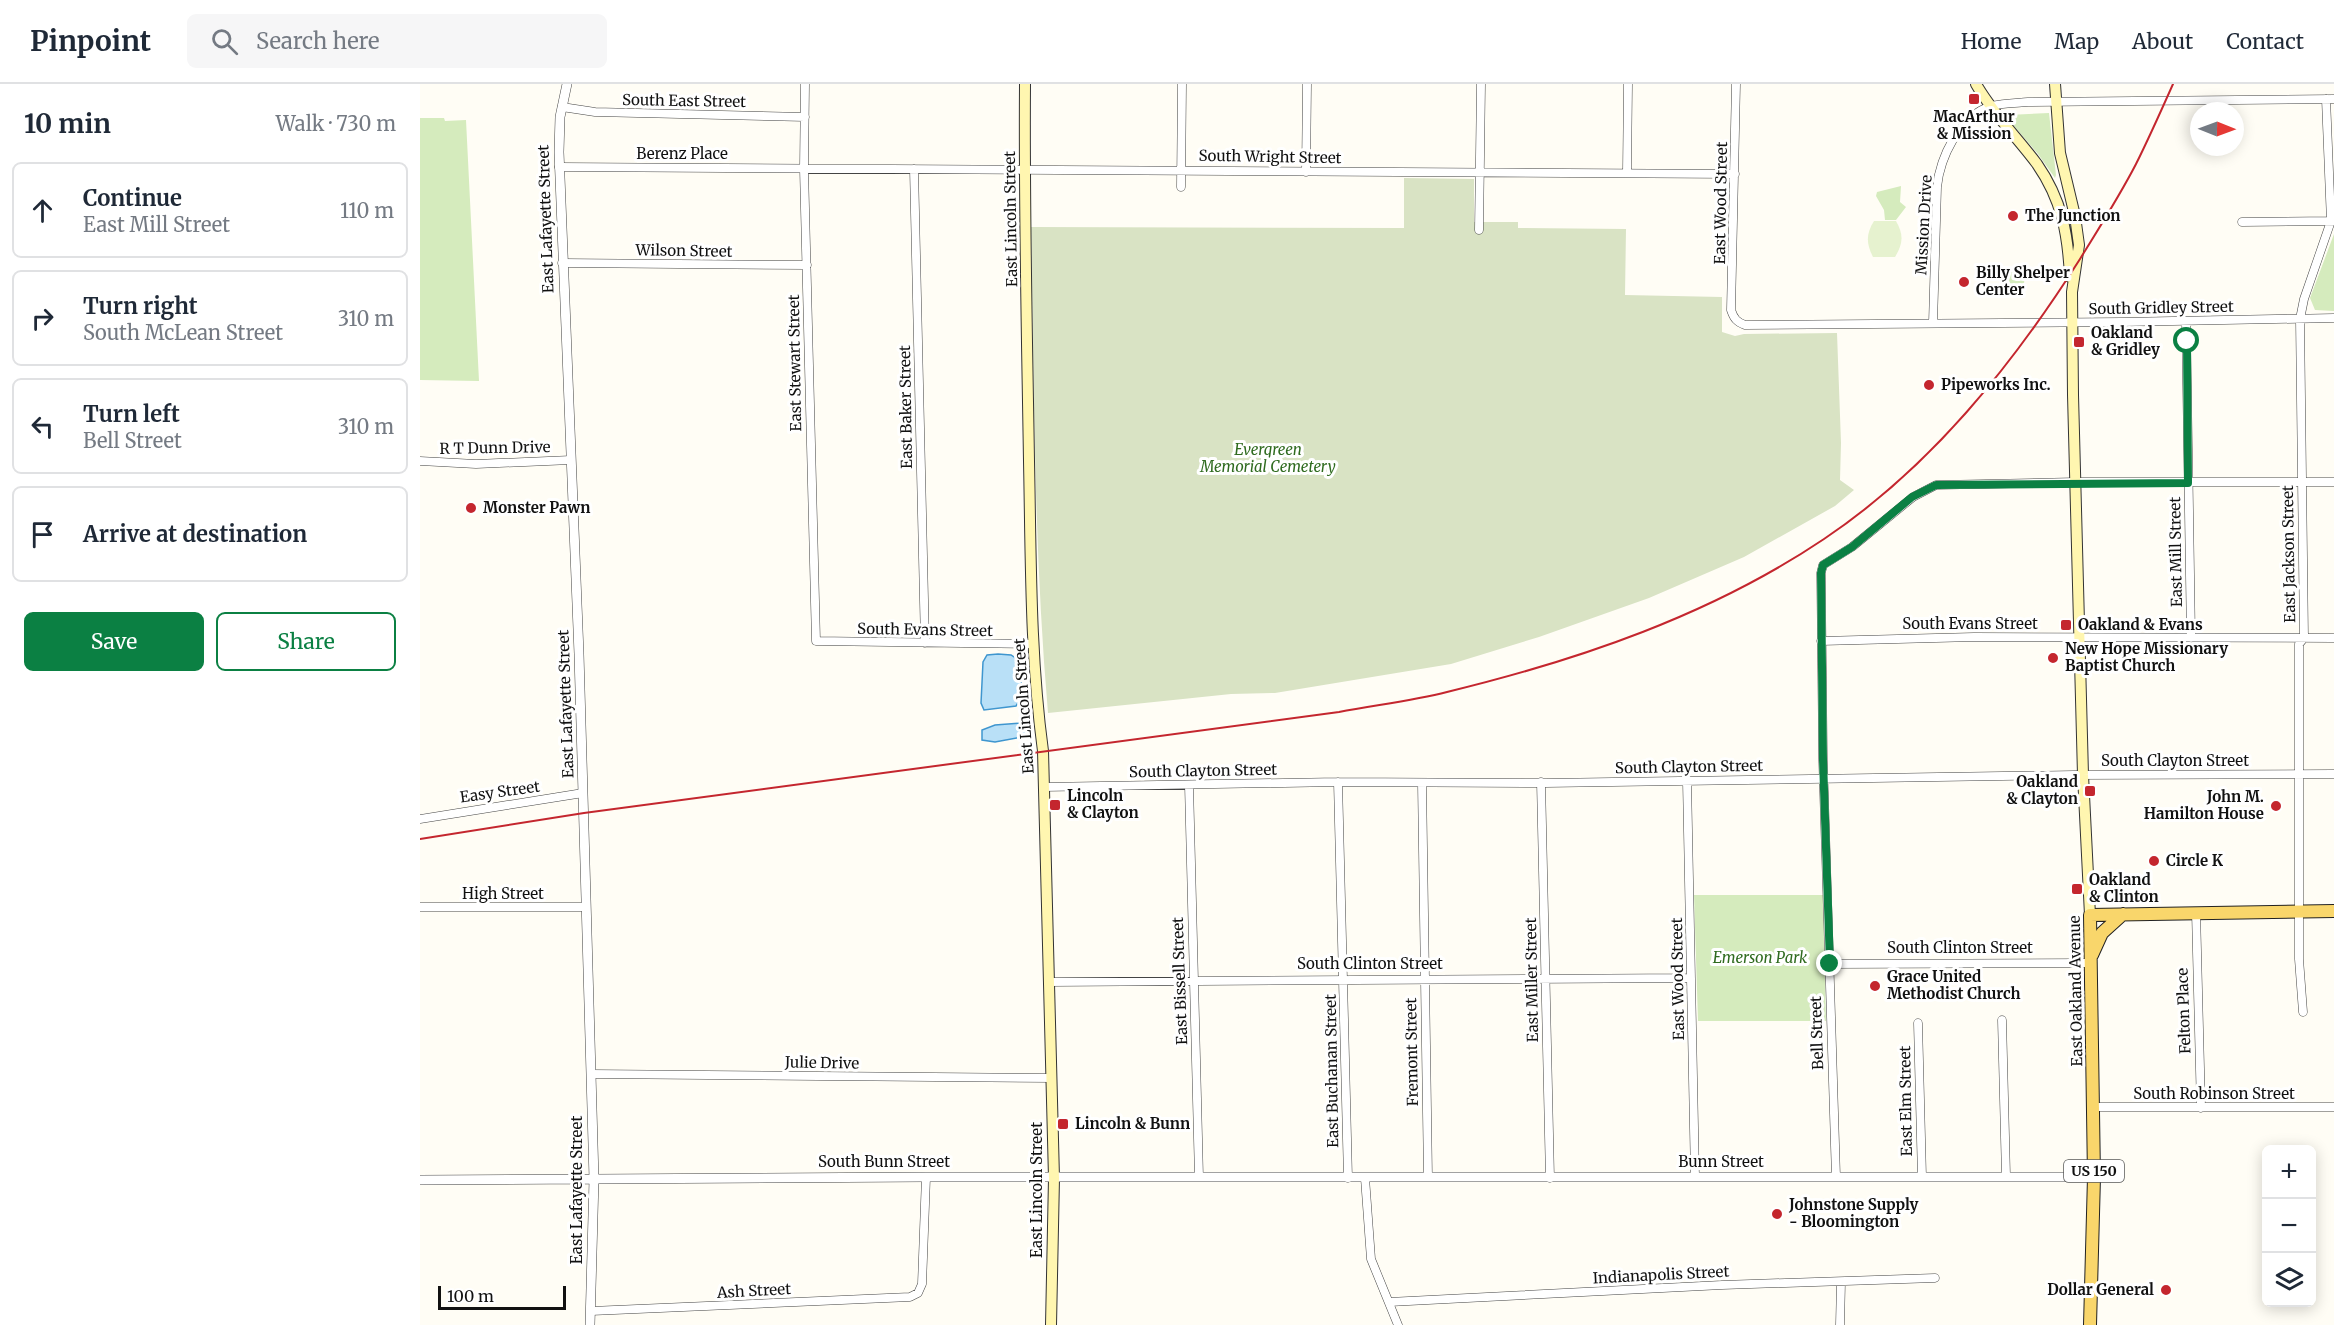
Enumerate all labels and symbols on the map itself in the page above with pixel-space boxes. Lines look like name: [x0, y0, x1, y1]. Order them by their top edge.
street label: South East Street: [622, 90, 746, 111]
marker: MacArthur & Mission: [1967, 92, 1981, 106]
north arrow: [2190, 102, 2244, 156]
place label: MacArthur & Mission: [1933, 107, 2015, 143]
street label: East Wood Street: [1710, 141, 1731, 265]
street label: East Lafayette Street: [533, 144, 558, 294]
street label: Berenz Place: [636, 144, 728, 163]
street label: South Wright Street: [1198, 146, 1342, 167]
street label: East Lincoln Street: [1000, 151, 1021, 287]
street label: Mission Drive: [1911, 174, 1936, 275]
place label: The Junction: [2025, 206, 2121, 225]
marker: The Junction: [2006, 209, 2020, 223]
street label: Wilson Street: [634, 240, 733, 261]
place label: Billy Shelper Center: [1976, 263, 2070, 299]
marker: Billy Shelper Center: [1957, 275, 1971, 289]
street label: East Stewart Street: [784, 294, 805, 432]
street label: South Gridley Street: [2088, 297, 2234, 318]
place label: Oakland & Gridley: [2091, 323, 2160, 359]
route start: [2173, 327, 2199, 353]
marker: Oakland & Gridley: [2072, 335, 2086, 349]
street label: East Baker Street: [895, 345, 916, 469]
place label: Pipeworks Inc.: [1941, 375, 2051, 394]
marker: Pipeworks Inc.: [1922, 378, 1936, 392]
street label: R T Dunn Drive: [439, 437, 551, 458]
park label: Evergreen Memorial Cemetery: [1199, 440, 1336, 476]
street label: East Jackson Street: [2278, 485, 2299, 623]
street label: East Mill Street: [2165, 497, 2186, 607]
place label: Monster Pawn: [483, 498, 590, 517]
marker: Monster Pawn: [464, 501, 478, 515]
street label: South Evans Street: [1902, 614, 2038, 633]
place label: Oakland & Evans: [2078, 615, 2203, 634]
marker: Oakland & Evans: [2059, 618, 2073, 632]
street label: South Evans Street: [857, 619, 993, 640]
street label: East Lafayette Street: [553, 629, 578, 779]
street label: East Lincoln Street: [1009, 637, 1038, 775]
place label: New Hope Missionary Baptist Church: [2065, 639, 2228, 675]
marker: New Hope Missionary Baptist Church: [2046, 651, 2060, 665]
street label: South Clayton Street: [2101, 751, 2249, 770]
street label: South Clayton Street: [1615, 756, 1763, 777]
street label: South Clayton Street: [1129, 760, 1277, 781]
place label: Oakland & Clayton: [2006, 772, 2078, 808]
street label: Easy Street: [459, 776, 541, 807]
marker: Oakland & Clayton: [2083, 784, 2097, 798]
place label: Lincoln & Clayton: [1067, 786, 1139, 822]
place label: John M. Hamilton House: [2144, 787, 2264, 823]
marker: Lincoln & Clayton: [1048, 798, 1062, 812]
marker: John M. Hamilton House: [2269, 799, 2283, 813]
place label: Circle K: [2166, 851, 2224, 870]
marker: Circle K: [2147, 854, 2161, 868]
place label: Oakland & Clinton: [2089, 870, 2159, 906]
marker: Oakland & Clinton: [2070, 882, 2084, 896]
street label: High Street: [462, 884, 544, 903]
street label: East Oakland Avenue: [2065, 915, 2086, 1067]
street label: East Bissell Street: [1168, 917, 1191, 1045]
street label: East Miller Street: [1521, 917, 1542, 1043]
street label: East Wood Street: [1667, 917, 1688, 1041]
street label: South Clinton Street: [1887, 938, 2033, 957]
park label: Emerson Park: [1713, 948, 1808, 967]
route end: [1816, 950, 1842, 976]
street label: South Clinton Street: [1297, 954, 1443, 973]
place label: Grace United Methodist Church: [1887, 967, 2021, 1003]
street label: Felton Place: [2172, 967, 2194, 1054]
marker: Grace United Methodist Church: [1868, 979, 1882, 993]
street label: East Buchanan Street: [1321, 994, 1342, 1148]
street label: Bell Street: [1806, 996, 1827, 1070]
street label: Fremont Street: [1401, 997, 1422, 1106]
street label: East Elm Street: [1895, 1045, 1916, 1156]
street label: Julie Drive: [784, 1052, 859, 1073]
street label: South Robinson Street: [2133, 1084, 2295, 1103]
place label: Lincoln & Bunn: [1075, 1114, 1190, 1133]
street label: East Lafayette Street: [567, 1116, 586, 1264]
marker: Lincoln & Bunn: [1056, 1117, 1070, 1131]
street label: East Lincoln Street: [1027, 1122, 1046, 1258]
street label: South Bunn Street: [818, 1152, 950, 1171]
street label: Bunn Street: [1678, 1152, 1764, 1171]
road number: US 150: [2064, 1160, 2124, 1182]
place label: Johnstone Supply - Bloomington: [1788, 1195, 1919, 1231]
marker: Johnstone Supply - Bloomington: [1770, 1207, 1784, 1221]
street label: Indianapolis Street: [1592, 1261, 1730, 1288]
street label: Ash Street: [715, 1279, 792, 1302]
place label: Dollar General: [2047, 1280, 2154, 1299]
scale bar: [438, 1283, 566, 1310]
marker: Dollar General: [2159, 1283, 2173, 1297]

